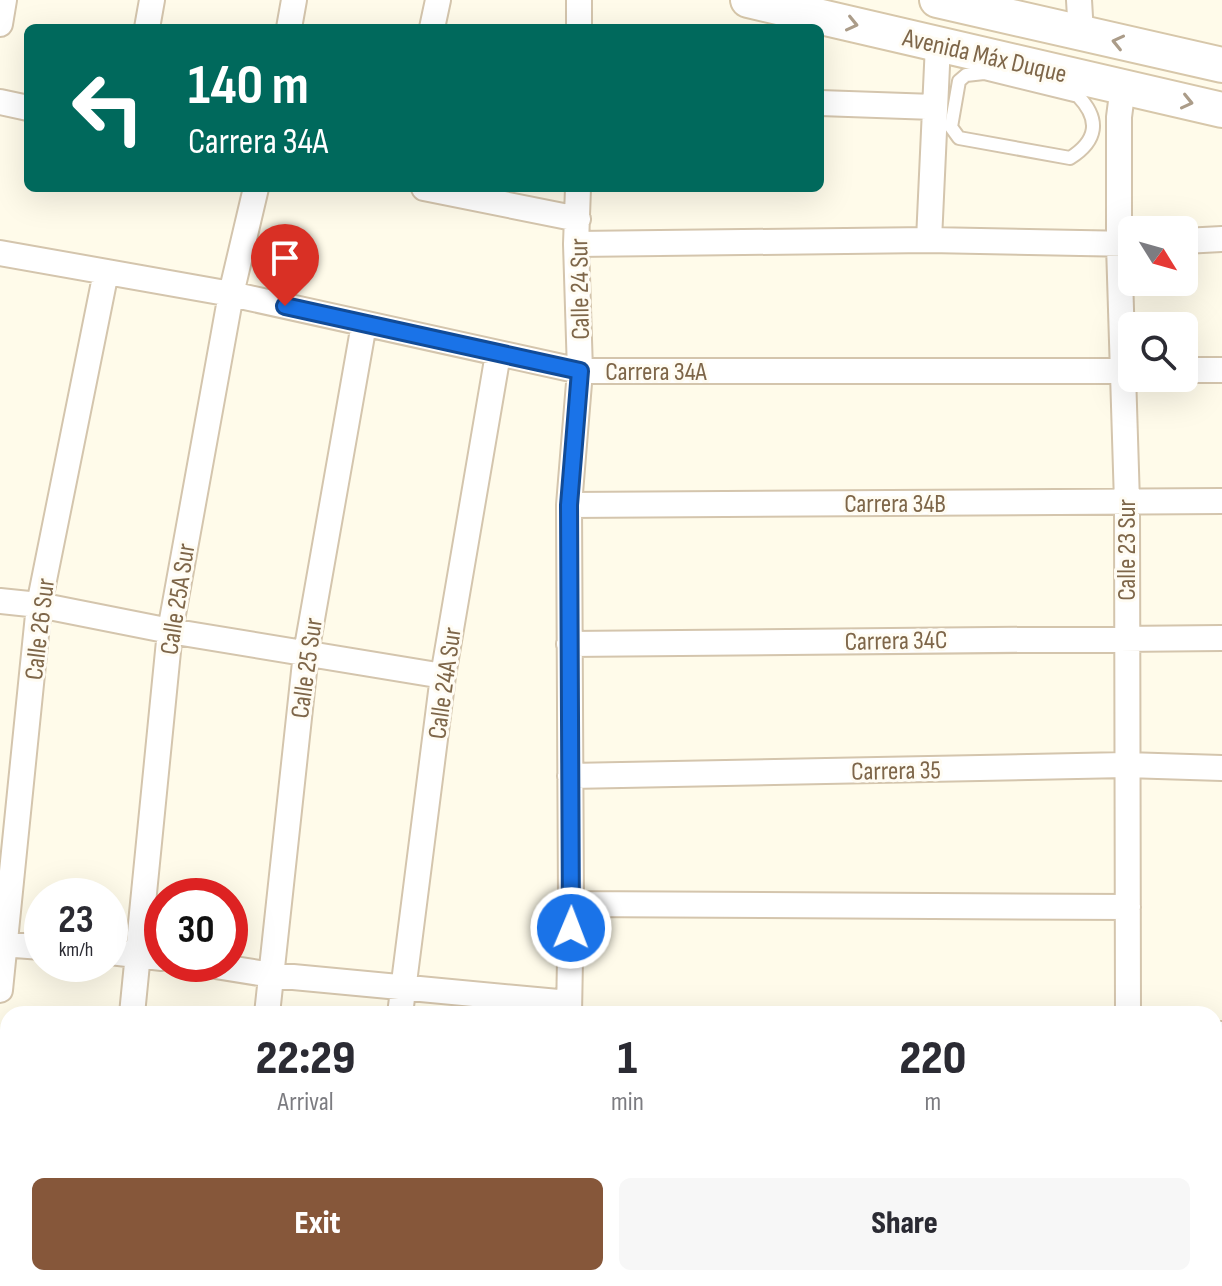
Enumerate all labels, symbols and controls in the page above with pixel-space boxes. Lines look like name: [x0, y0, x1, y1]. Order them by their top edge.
one-way arrow: [844, 15, 858, 32]
street label: Avenida Máx Duque: [899, 22, 1070, 90]
one-way arrow: [1112, 34, 1126, 51]
text: 140 m: [188, 53, 309, 120]
icon: left: [56, 56, 160, 160]
one-way arrow: [1179, 92, 1193, 109]
text: Carrera 34A: [188, 121, 328, 164]
north arrow: [1118, 216, 1198, 296]
map controls: [1118, 216, 1198, 392]
pin: [251, 224, 319, 306]
icon: arrive: [263, 236, 307, 280]
street label: Calle 24 Sur: [564, 237, 597, 340]
button: search: [1118, 312, 1198, 392]
street label: Carrera 34A: [605, 357, 708, 388]
street label: Carrera 34B: [844, 489, 946, 520]
street label: Calle 23 Sur: [1112, 499, 1143, 601]
street label: Calle 25A Sur: [154, 541, 203, 657]
street label: Calle 26 Sur: [19, 576, 62, 682]
street label: Calle 25 Sur: [285, 615, 330, 720]
street label: Calle 24A Sur: [422, 625, 469, 741]
street label: Carrera 34C: [844, 625, 948, 658]
street label: Carrera 35: [851, 755, 941, 788]
speed limit sign: 30: [144, 878, 248, 982]
position arrow: [529, 886, 613, 970]
text: 23: [58, 896, 94, 944]
text: km/h: [59, 938, 93, 962]
text: 22:29: [256, 1030, 355, 1087]
text: 1: [618, 1030, 637, 1087]
text: 220: [900, 1030, 966, 1087]
text: Arrival: [278, 1087, 334, 1118]
text: min: [611, 1087, 644, 1118]
text: m: [925, 1087, 941, 1118]
button: Exit: [32, 1178, 603, 1270]
button: Share: [619, 1178, 1190, 1270]

